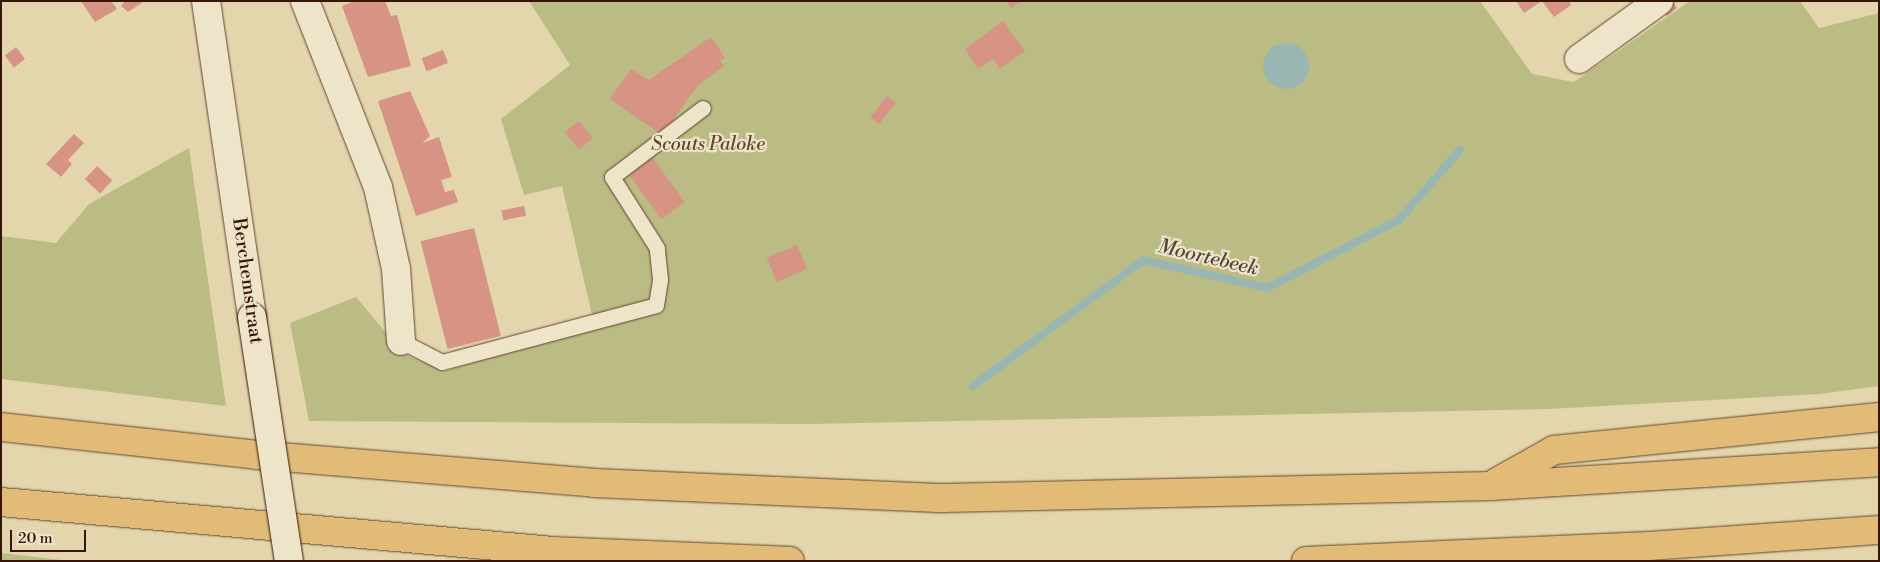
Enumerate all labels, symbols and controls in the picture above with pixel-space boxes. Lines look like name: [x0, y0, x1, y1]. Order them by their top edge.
park label: Scouts Paloke: [651, 134, 765, 156]
street label: Berchemstraat: [227, 216, 267, 346]
water label: Moortebeek: [1155, 235, 1261, 281]
scale bar: [12, 520, 89, 552]
text: 20 m: [18, 529, 53, 548]

